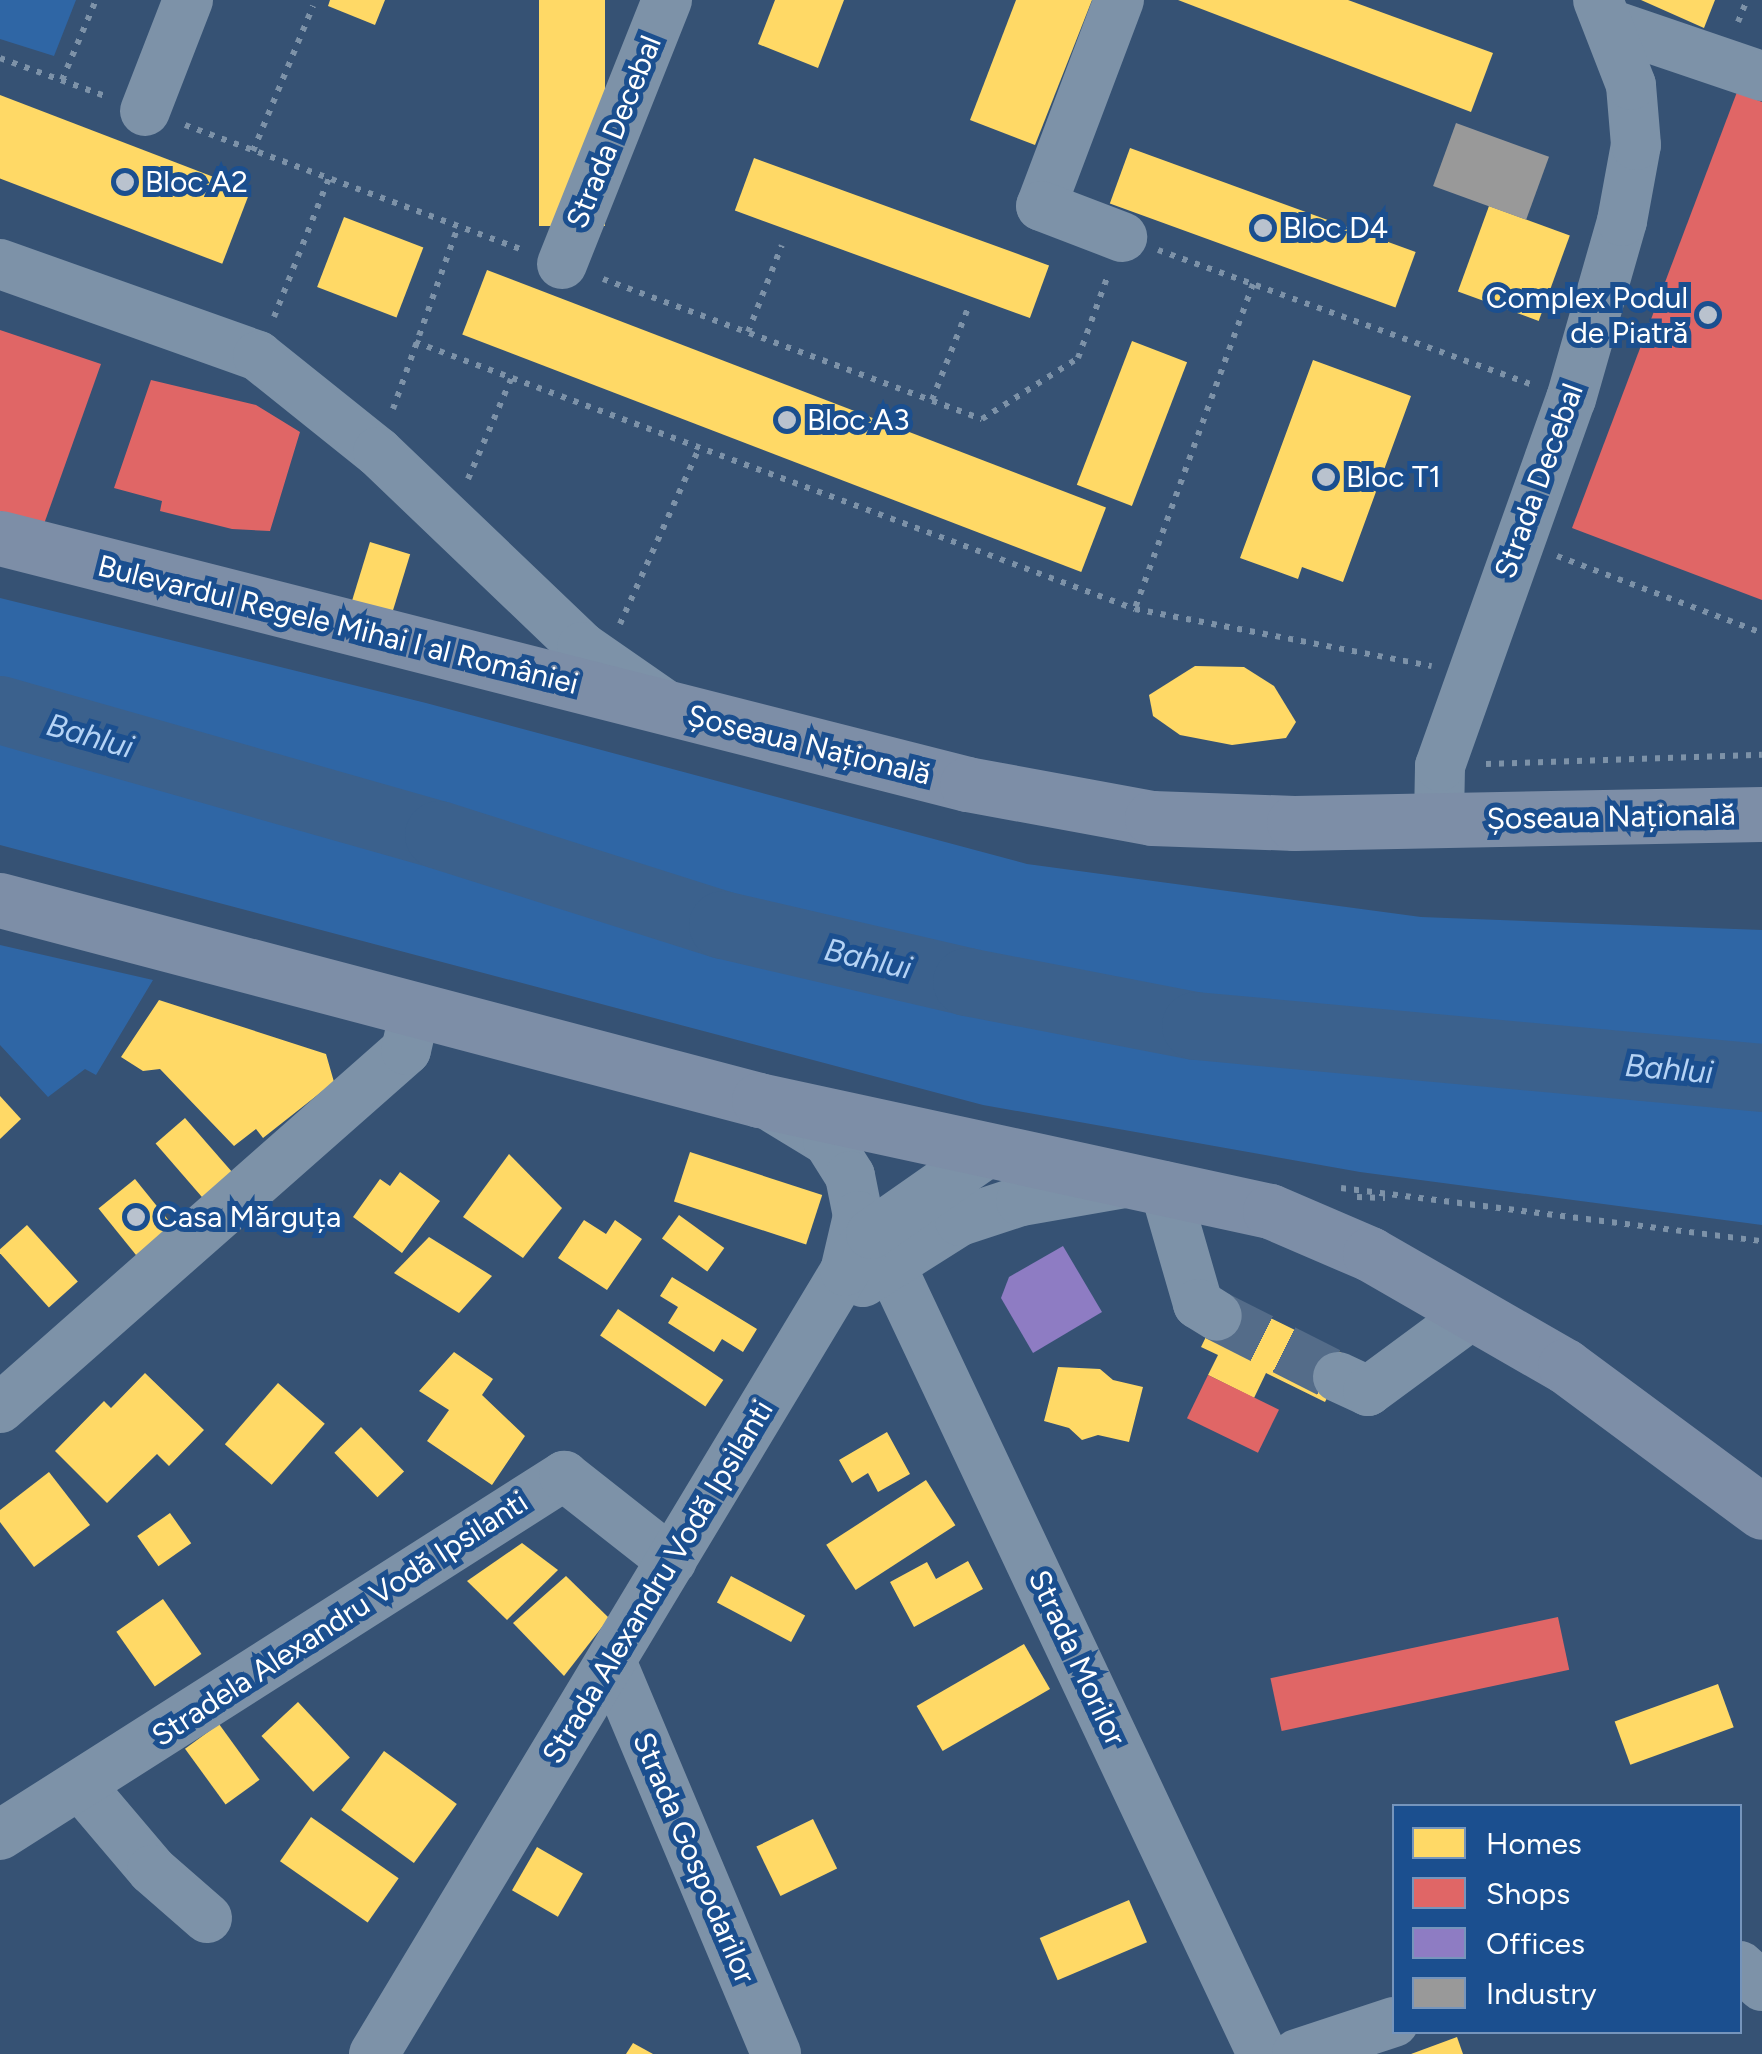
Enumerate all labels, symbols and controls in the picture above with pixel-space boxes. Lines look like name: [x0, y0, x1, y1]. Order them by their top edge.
street label: Strada Decebal: [559, 30, 669, 234]
place label: Bloc A2: [145, 164, 248, 200]
marker: Bloc A2: [114, 171, 136, 193]
place label: Bloc D4: [1283, 210, 1388, 246]
marker: Bloc D4: [1252, 217, 1274, 239]
place label: Complex Podul de Piatră: [1486, 280, 1688, 350]
marker: Complex Podul de Piatră: [1697, 304, 1719, 326]
street label: Strada Decebal: [1487, 379, 1591, 583]
place label: Bloc A3: [807, 402, 910, 438]
marker: Bloc A3: [776, 409, 798, 431]
place label: Bloc T1: [1346, 459, 1441, 495]
marker: Bloc T1: [1315, 466, 1337, 488]
street label: Bulevardul Regele Mihai I al României: [94, 548, 582, 702]
street label: Șoseaua Națională: [684, 697, 934, 793]
water label: Bahlui: [42, 705, 138, 767]
street label: Șoseaua Națională: [1486, 797, 1736, 837]
water label: Bahlui: [821, 930, 915, 988]
water label: Bahlui: [1623, 1046, 1715, 1092]
place label: Casa Mărguța: [156, 1199, 341, 1235]
marker: Casa Mărguța: [125, 1206, 147, 1228]
street label: Strada Alexandru Vodă Ipsilanti: [535, 1394, 781, 1770]
street label: Stradela Alexandru Vodă Ipsilanti: [145, 1484, 535, 1754]
street label: Strada Morilor: [1021, 1565, 1133, 1751]
street label: Strada Gospodarilor: [625, 1727, 763, 1989]
legend: [1392, 1804, 1742, 2034]
text: Homes: [1486, 1825, 1582, 1862]
text: Shops: [1486, 1875, 1570, 1912]
text: Offices: [1486, 1925, 1585, 1962]
text: Industry: [1486, 1975, 1596, 2012]

